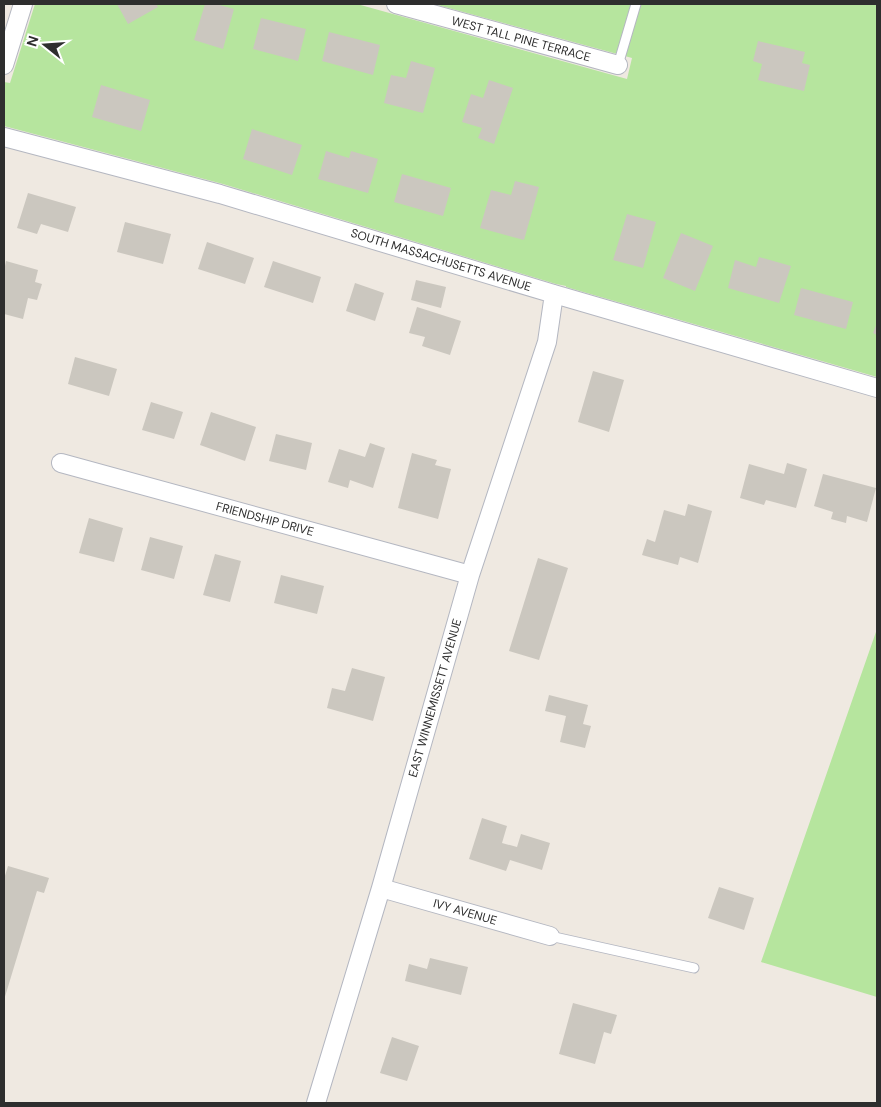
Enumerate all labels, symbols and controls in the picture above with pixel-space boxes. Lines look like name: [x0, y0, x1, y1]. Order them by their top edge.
street label: WEST TALL PINE TERRACE: [450, 13, 593, 65]
north arrow: [20, 20, 70, 70]
text: N: [22, 34, 43, 49]
street label: SOUTH MASSACHUSETTS AVENUE: [349, 225, 533, 295]
street label: FRIENDSHIP DRIVE: [214, 498, 316, 540]
street label: EAST WINNEMISSETT AVENUE: [405, 617, 465, 779]
street label: IVY AVENUE: [431, 895, 499, 929]

